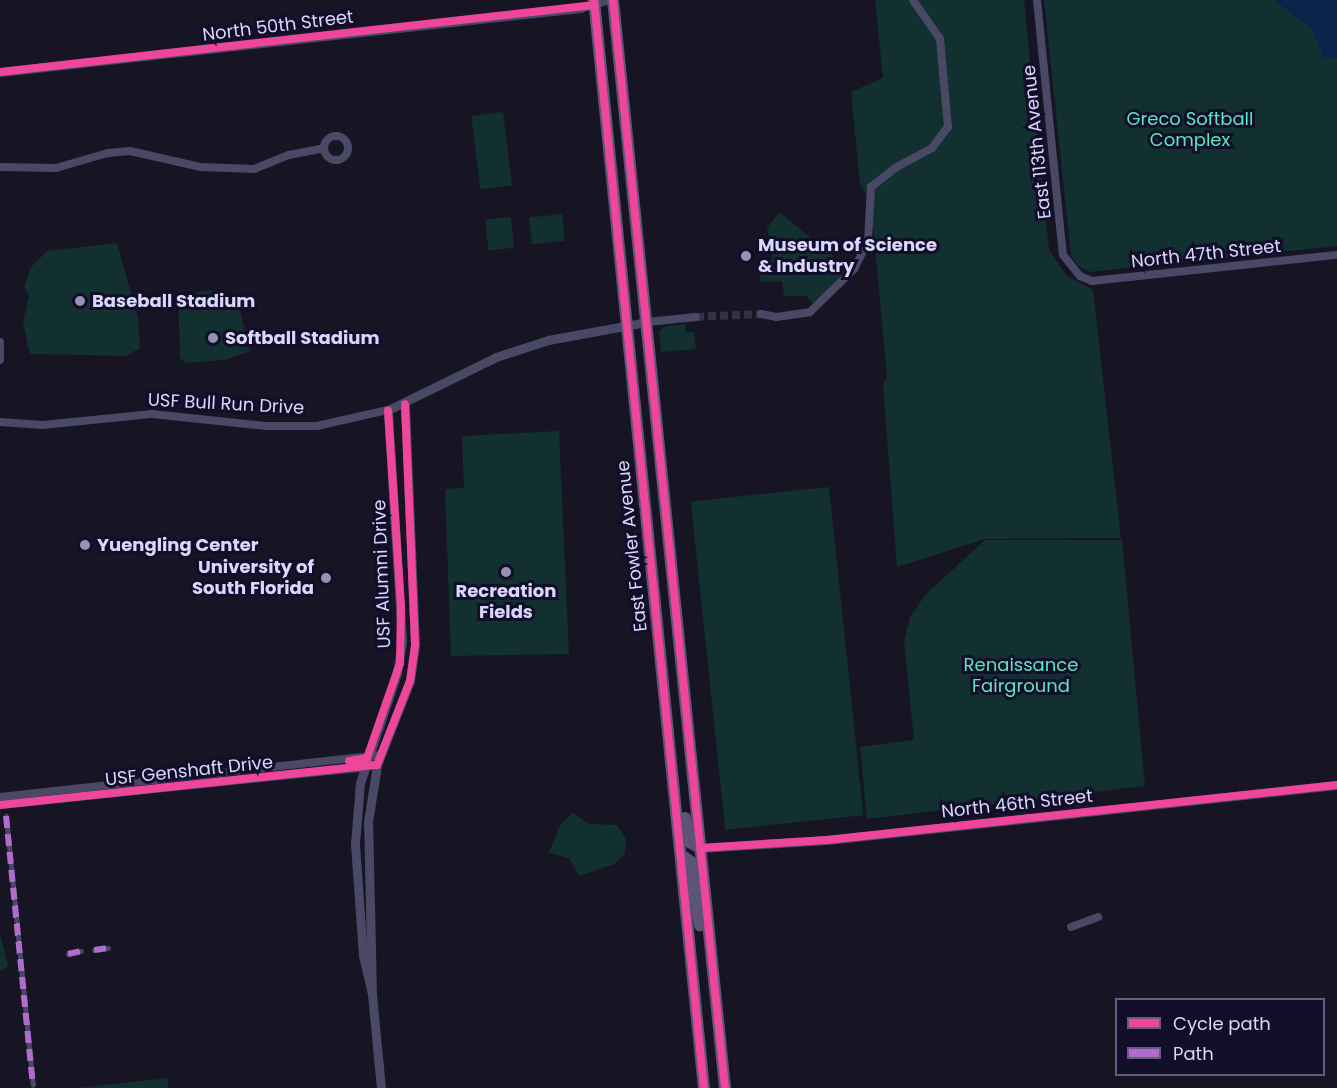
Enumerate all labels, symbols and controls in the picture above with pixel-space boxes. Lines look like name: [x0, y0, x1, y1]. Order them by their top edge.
street label: North 50th Street: [201, 6, 355, 46]
street label: East 113th Avenue: [1018, 64, 1056, 220]
park label: Greco Softball Complex: [1127, 109, 1253, 152]
place label: Museum of Science & Industry: [758, 235, 937, 278]
street label: North 47th Street: [1130, 235, 1282, 273]
marker: Museum of Science & Industry: [739, 249, 753, 263]
place label: Baseball Stadium: [92, 290, 255, 312]
marker: Baseball Stadium: [73, 294, 87, 308]
place label: Softball Stadium: [225, 327, 380, 349]
marker: Softball Stadium: [206, 331, 220, 345]
street label: USF Bull Run Drive: [147, 389, 305, 419]
street label: East Fowler Avenue: [612, 459, 652, 633]
street label: USF Alumni Drive: [369, 499, 395, 649]
place label: Yuengling Center: [97, 534, 258, 556]
marker: Yuengling Center: [78, 538, 92, 552]
place label: University of South Florida: [192, 557, 314, 600]
marker: Recreation Fields: [499, 565, 513, 579]
marker: University of South Florida: [319, 571, 333, 585]
place label: Recreation Fields: [456, 581, 556, 624]
park label: Renaissance Fairground: [964, 655, 1078, 698]
street label: USF Genshaft Drive: [104, 751, 274, 791]
street label: North 46th Street: [940, 785, 1094, 823]
legend: [1115, 998, 1325, 1076]
text: Cycle path: [1173, 1011, 1271, 1036]
text: Path: [1173, 1041, 1214, 1066]

